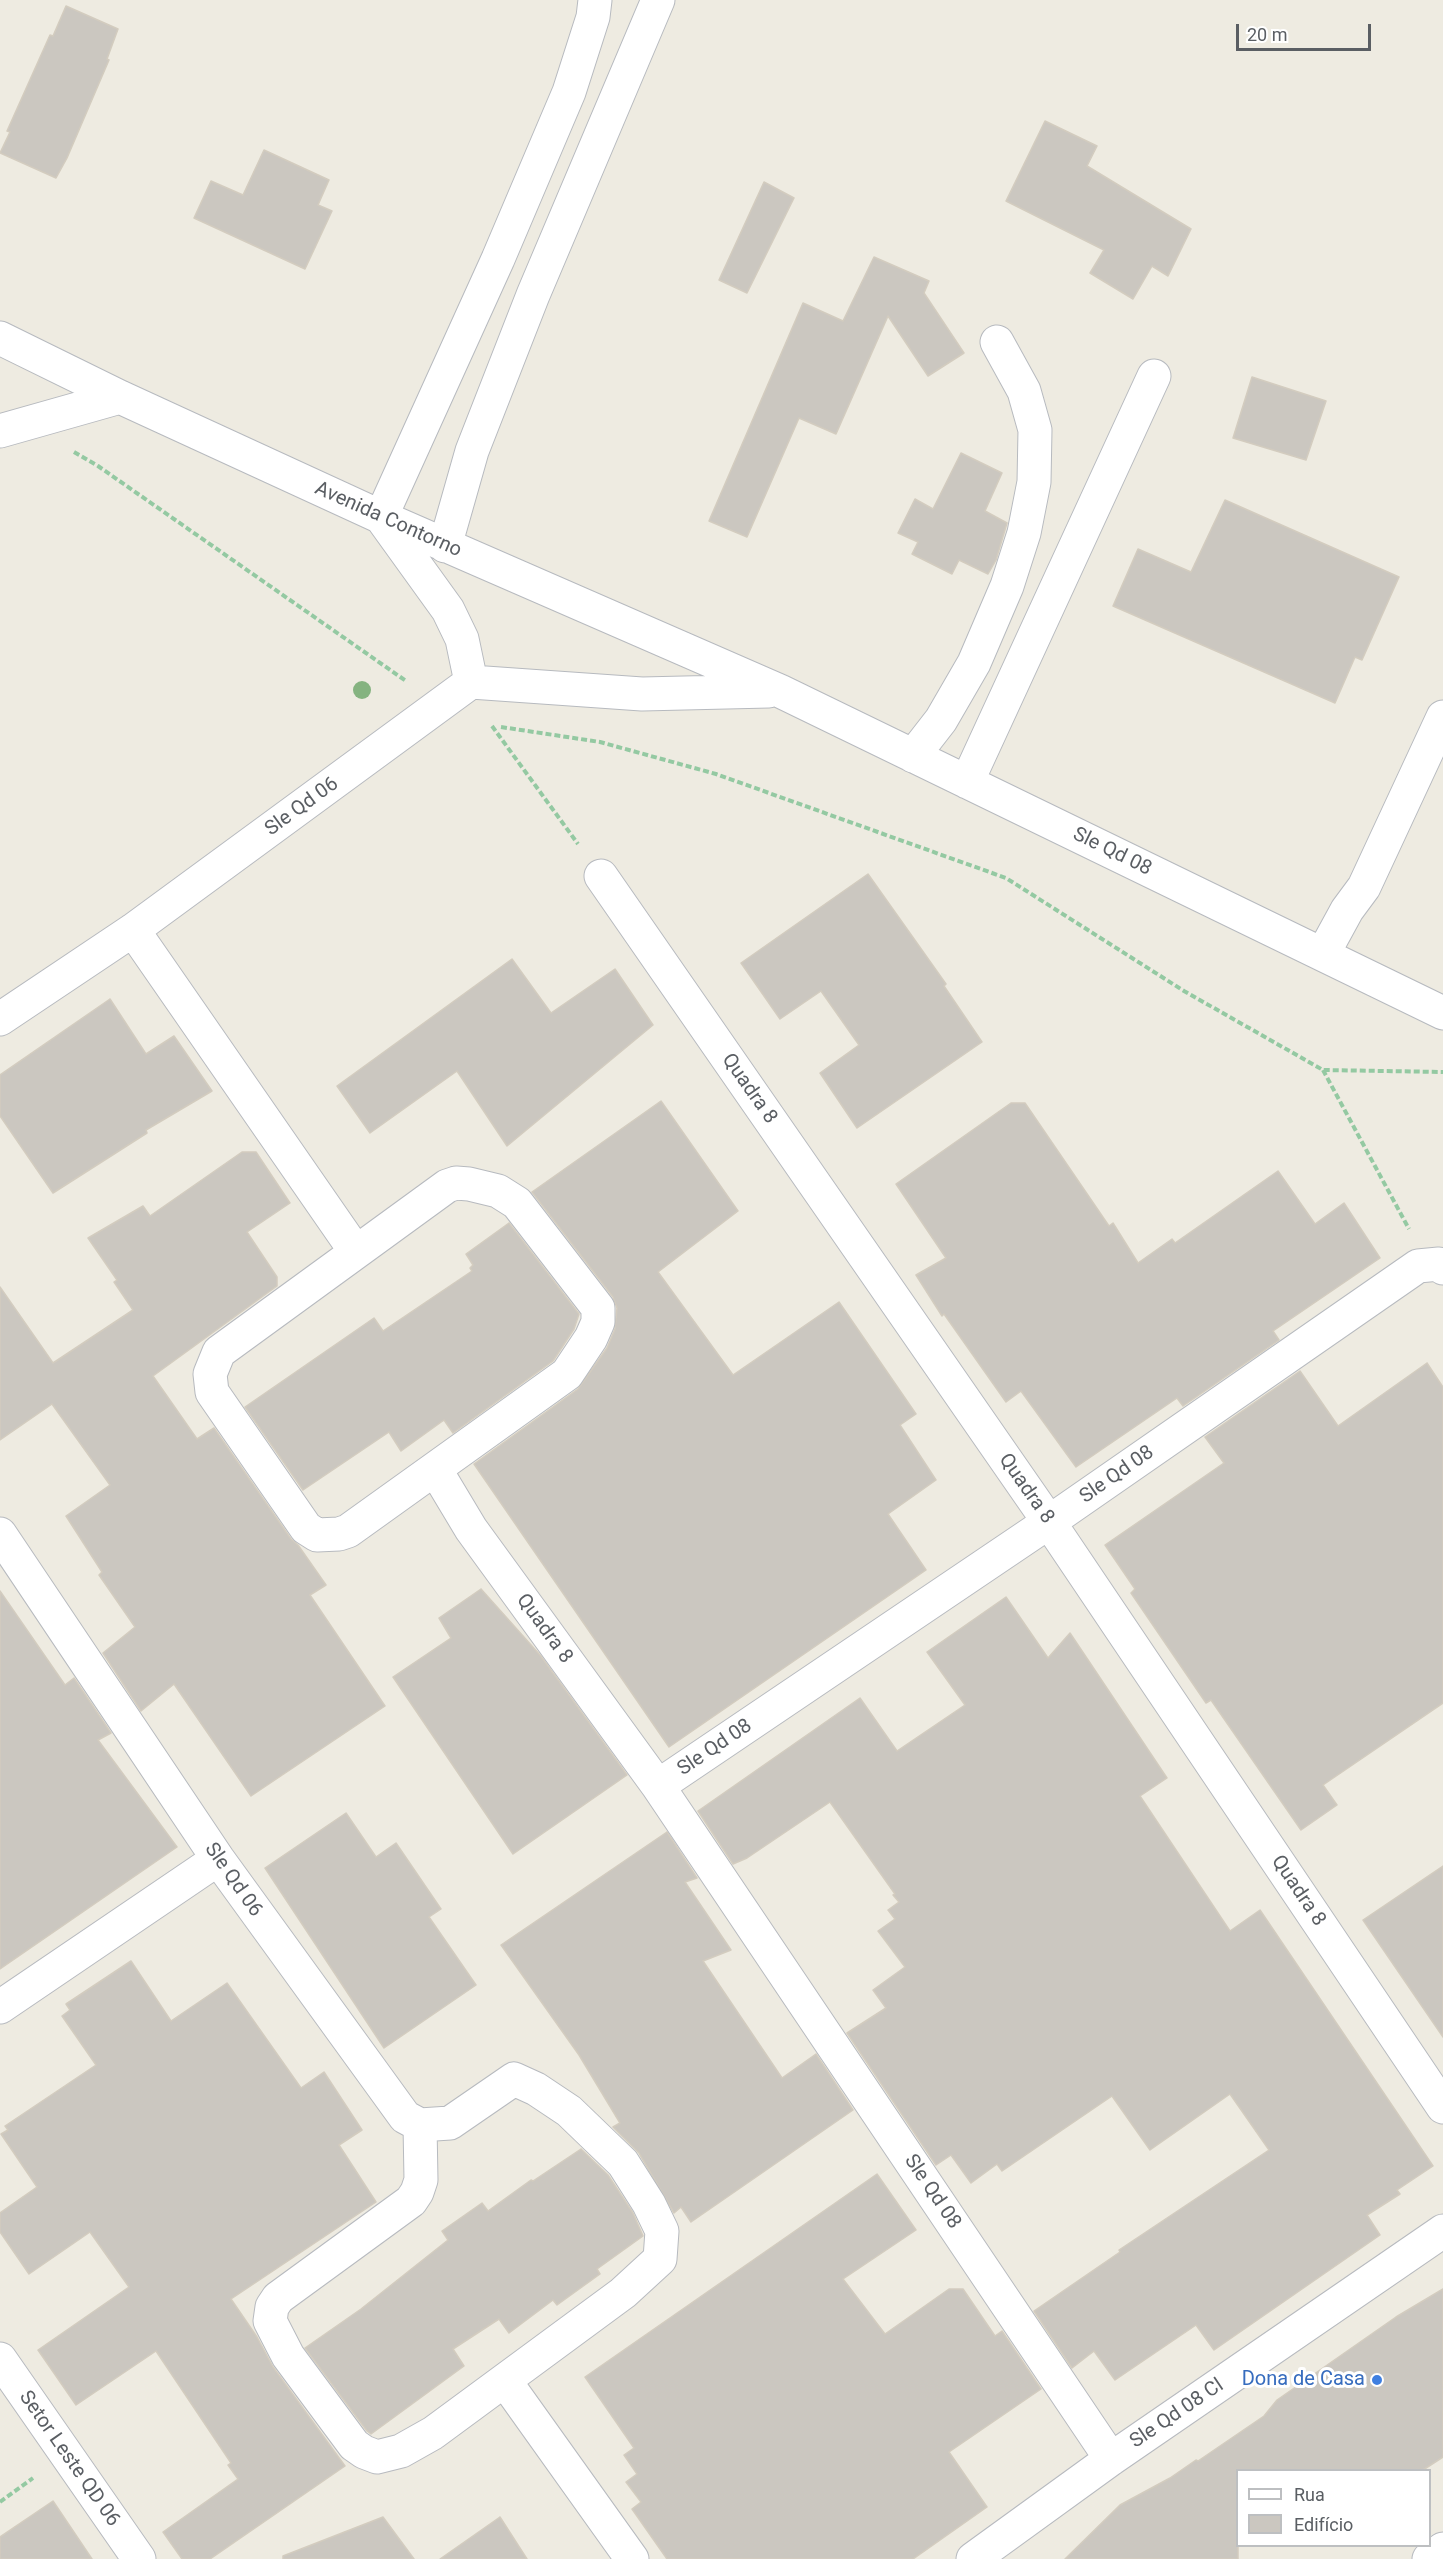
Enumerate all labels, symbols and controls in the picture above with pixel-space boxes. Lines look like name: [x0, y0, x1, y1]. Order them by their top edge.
scale bar: [1239, 12, 1374, 50]
text: 20 m: [1247, 24, 1287, 45]
street label: Avenida Contorno: [311, 477, 465, 563]
street label: Sle Qd 06: [261, 772, 343, 842]
street label: Sle Qd 08: [1069, 823, 1155, 881]
street label: Quadra 8: [716, 1049, 782, 1129]
street label: Sle Qd 08: [1075, 1441, 1159, 1509]
street label: Quadra 8: [993, 1449, 1059, 1529]
street label: Quadra 8: [511, 1589, 577, 1669]
street label: Sle Qd 08: [673, 1714, 757, 1782]
street label: Sle Qd 06: [199, 1838, 267, 1922]
street label: Quadra 8: [1266, 1851, 1330, 1931]
street label: Sle Qd 08: [898, 2150, 966, 2234]
place label: Dona de Casa: [1242, 2368, 1365, 2392]
marker: Dona de Casa: [1370, 2373, 1384, 2387]
street label: Sle Qd 08 Cl: [1126, 2374, 1228, 2454]
street label: Setor Leste QD 06: [13, 2387, 125, 2531]
legend: [1236, 2469, 1431, 2547]
text: Rua: [1294, 2484, 1325, 2505]
text: Edifício: [1294, 2514, 1353, 2535]

